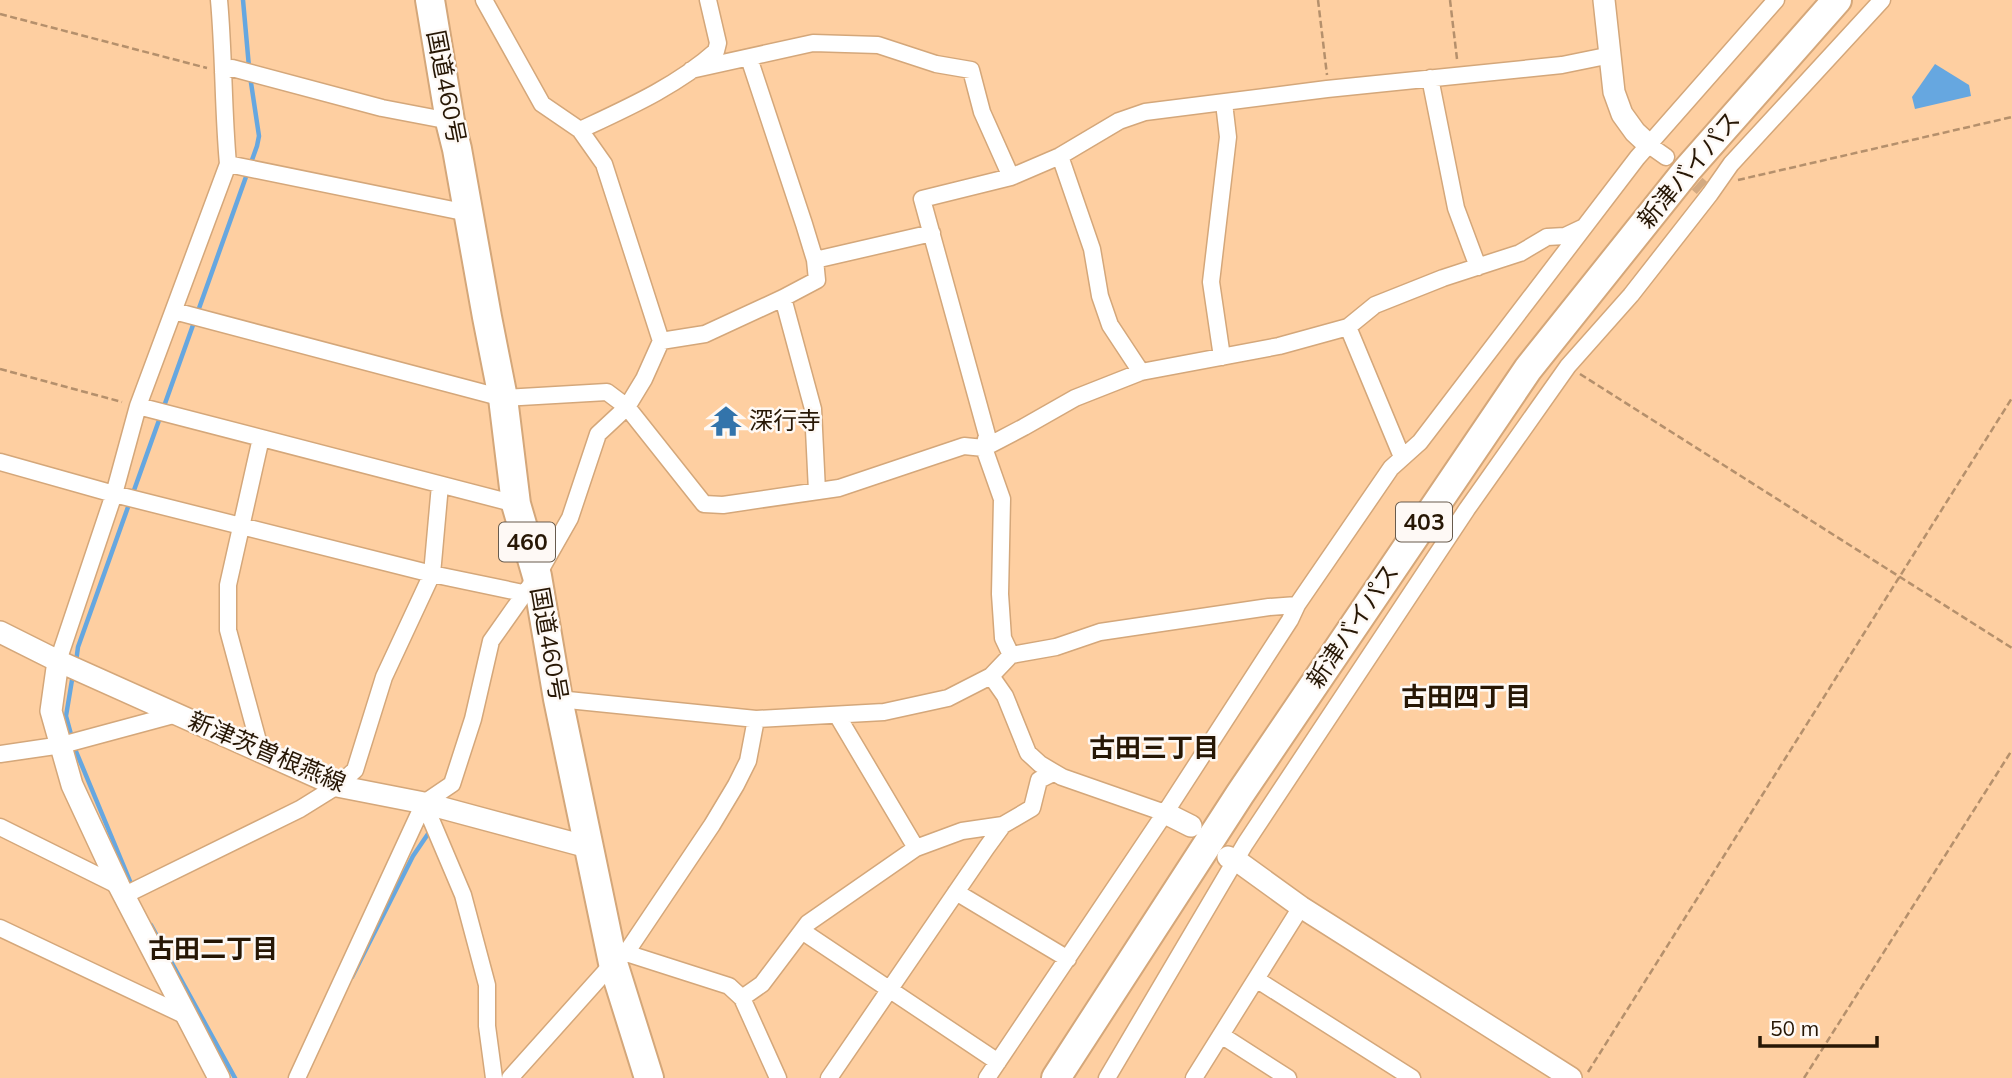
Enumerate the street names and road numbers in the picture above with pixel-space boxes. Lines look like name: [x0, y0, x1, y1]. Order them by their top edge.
street label: 国道460号: [421, 27, 473, 146]
street label: 新津バイパス: [1631, 105, 1746, 234]
road number: 403: [1396, 502, 1452, 542]
road number: 460: [499, 522, 555, 562]
street label: 新津バイパス: [1300, 558, 1405, 693]
street label: 国道460号: [525, 584, 575, 703]
street label: 新津茨曽根燕線: [184, 704, 351, 798]

